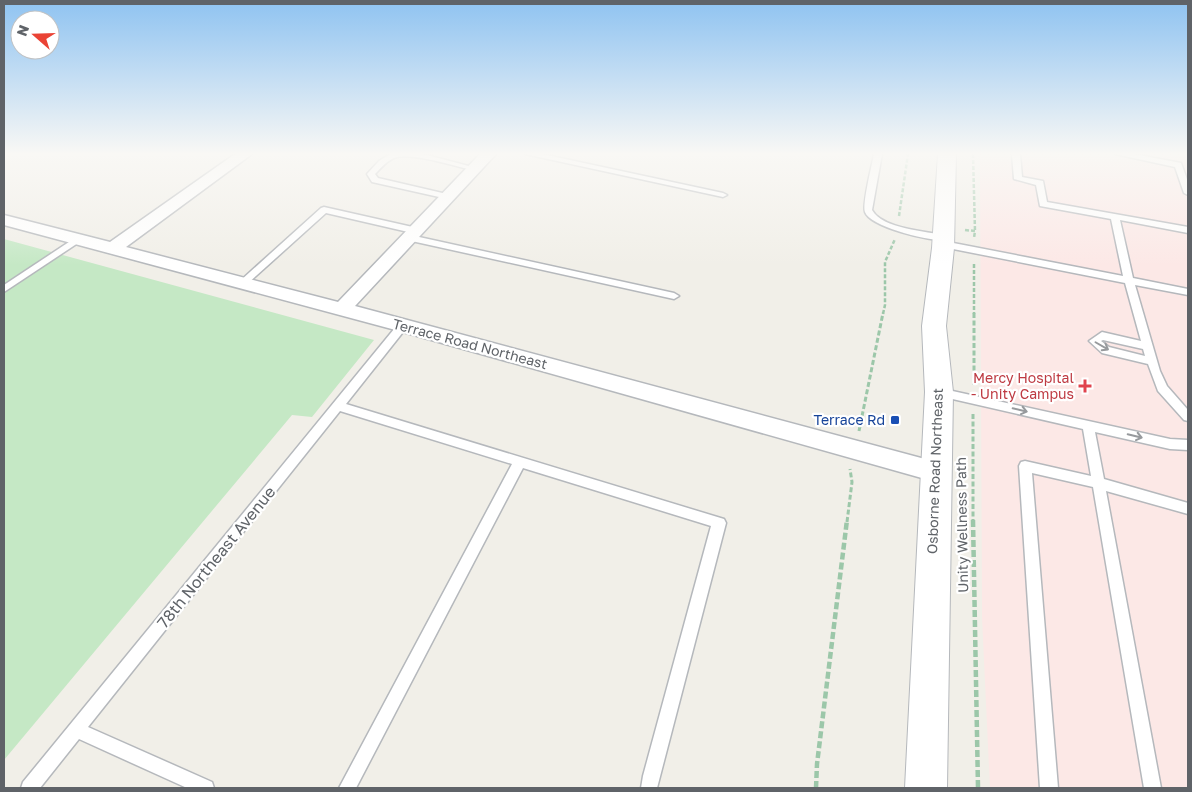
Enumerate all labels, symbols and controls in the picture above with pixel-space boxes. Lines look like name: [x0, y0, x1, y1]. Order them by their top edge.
north arrow: [10, 10, 60, 60]
text: N: [13, 22, 32, 38]
street label: Terrace Road Northeast: [391, 315, 549, 372]
one-way arrow: [1095, 342, 1109, 352]
place label: Mercy Hospital - Unity Campus: [971, 369, 1074, 402]
marker: Mercy Hospital - Unity Campus: [1078, 379, 1092, 393]
street label: Osborne Road Northeast: [923, 388, 946, 554]
one-way arrow: [1012, 406, 1028, 415]
place label: Terrace Rd: [814, 411, 885, 428]
marker: Terrace Rd: [889, 414, 901, 426]
one-way arrow: [1127, 432, 1143, 441]
street label: Unity Wellness Path: [952, 457, 971, 593]
street label: 78th Northeast Avenue: [153, 482, 279, 632]

